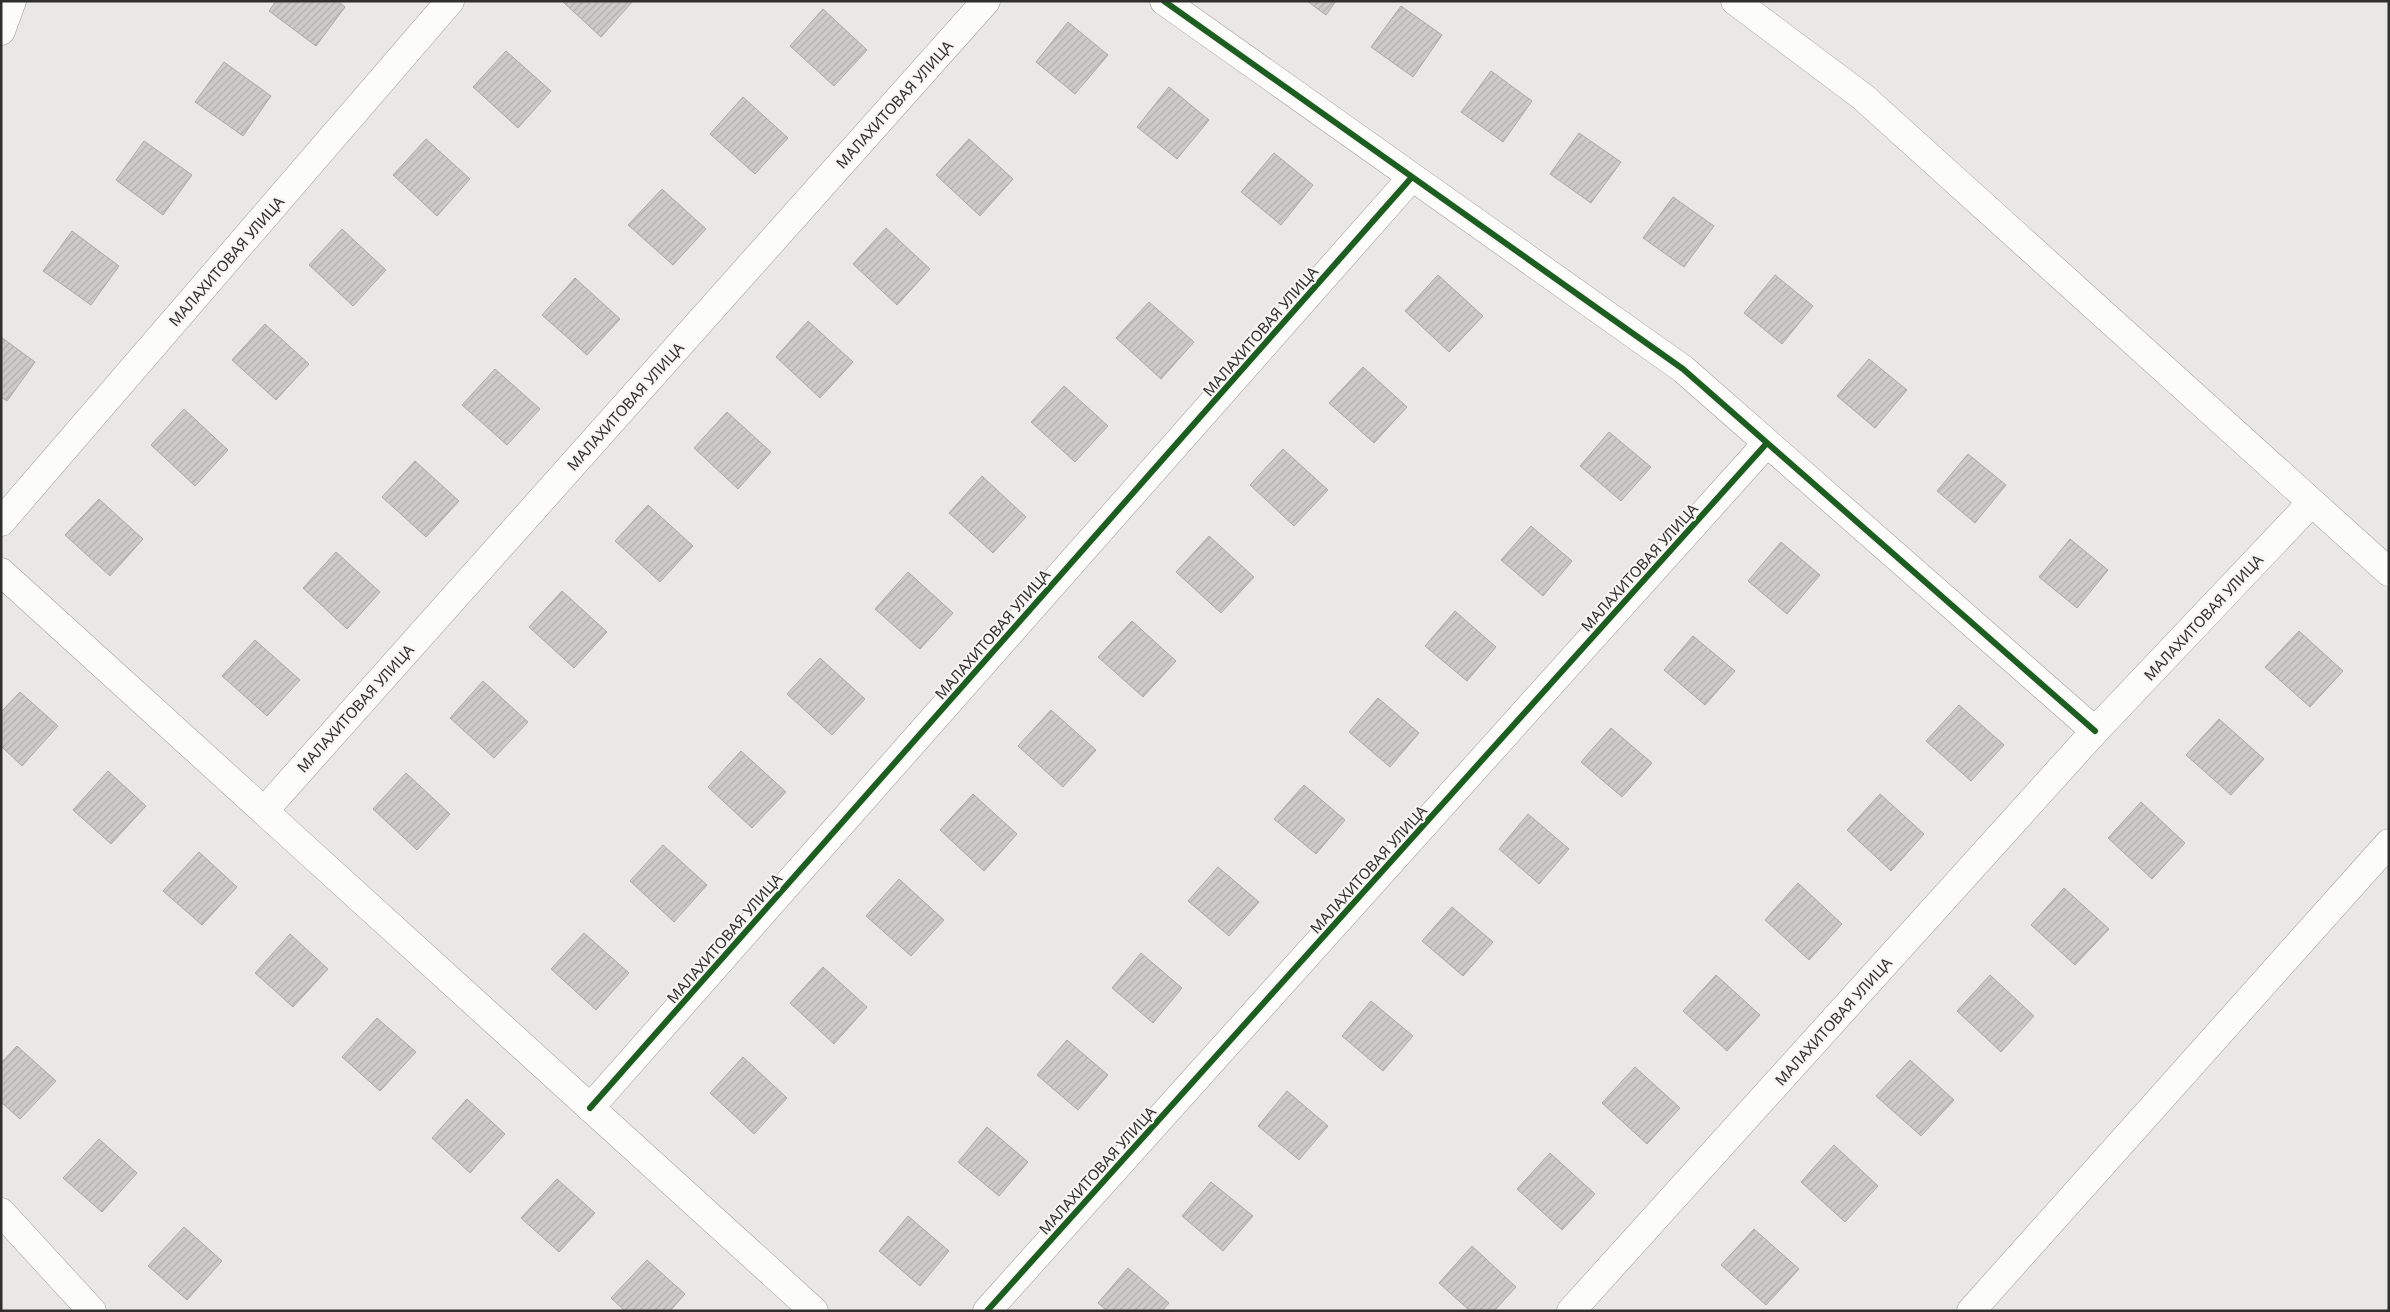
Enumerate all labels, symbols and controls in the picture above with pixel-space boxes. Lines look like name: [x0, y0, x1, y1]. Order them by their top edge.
street label: МАЛАХИТОВАЯ УЛИЦА: [831, 35, 957, 172]
street label: МАЛАХИТОВАЯ УЛИЦА: [164, 191, 288, 330]
street label: МАЛАХИТОВАЯ УЛИЦА: [1198, 261, 1322, 400]
street label: МАЛАХИТОВАЯ УЛИЦА: [562, 337, 688, 474]
street label: МАЛАХИТОВАЯ УЛИЦА: [1576, 498, 1702, 635]
street label: МАЛАХИТОВАЯ УЛИЦА: [2139, 549, 2267, 685]
street label: МАЛАХИТОВАЯ УЛИЦА: [930, 564, 1054, 703]
street label: МАЛАХИТОВАЯ УЛИЦА: [292, 639, 418, 776]
street label: МАЛАХИТОВАЯ УЛИЦА: [1305, 800, 1431, 937]
street label: МАЛАХИТОВАЯ УЛИЦА: [662, 868, 786, 1007]
street label: МАЛАХИТОВАЯ УЛИЦА: [1770, 952, 1896, 1089]
street label: МАЛАХИТОВАЯ УЛИЦА: [1034, 1101, 1160, 1238]

